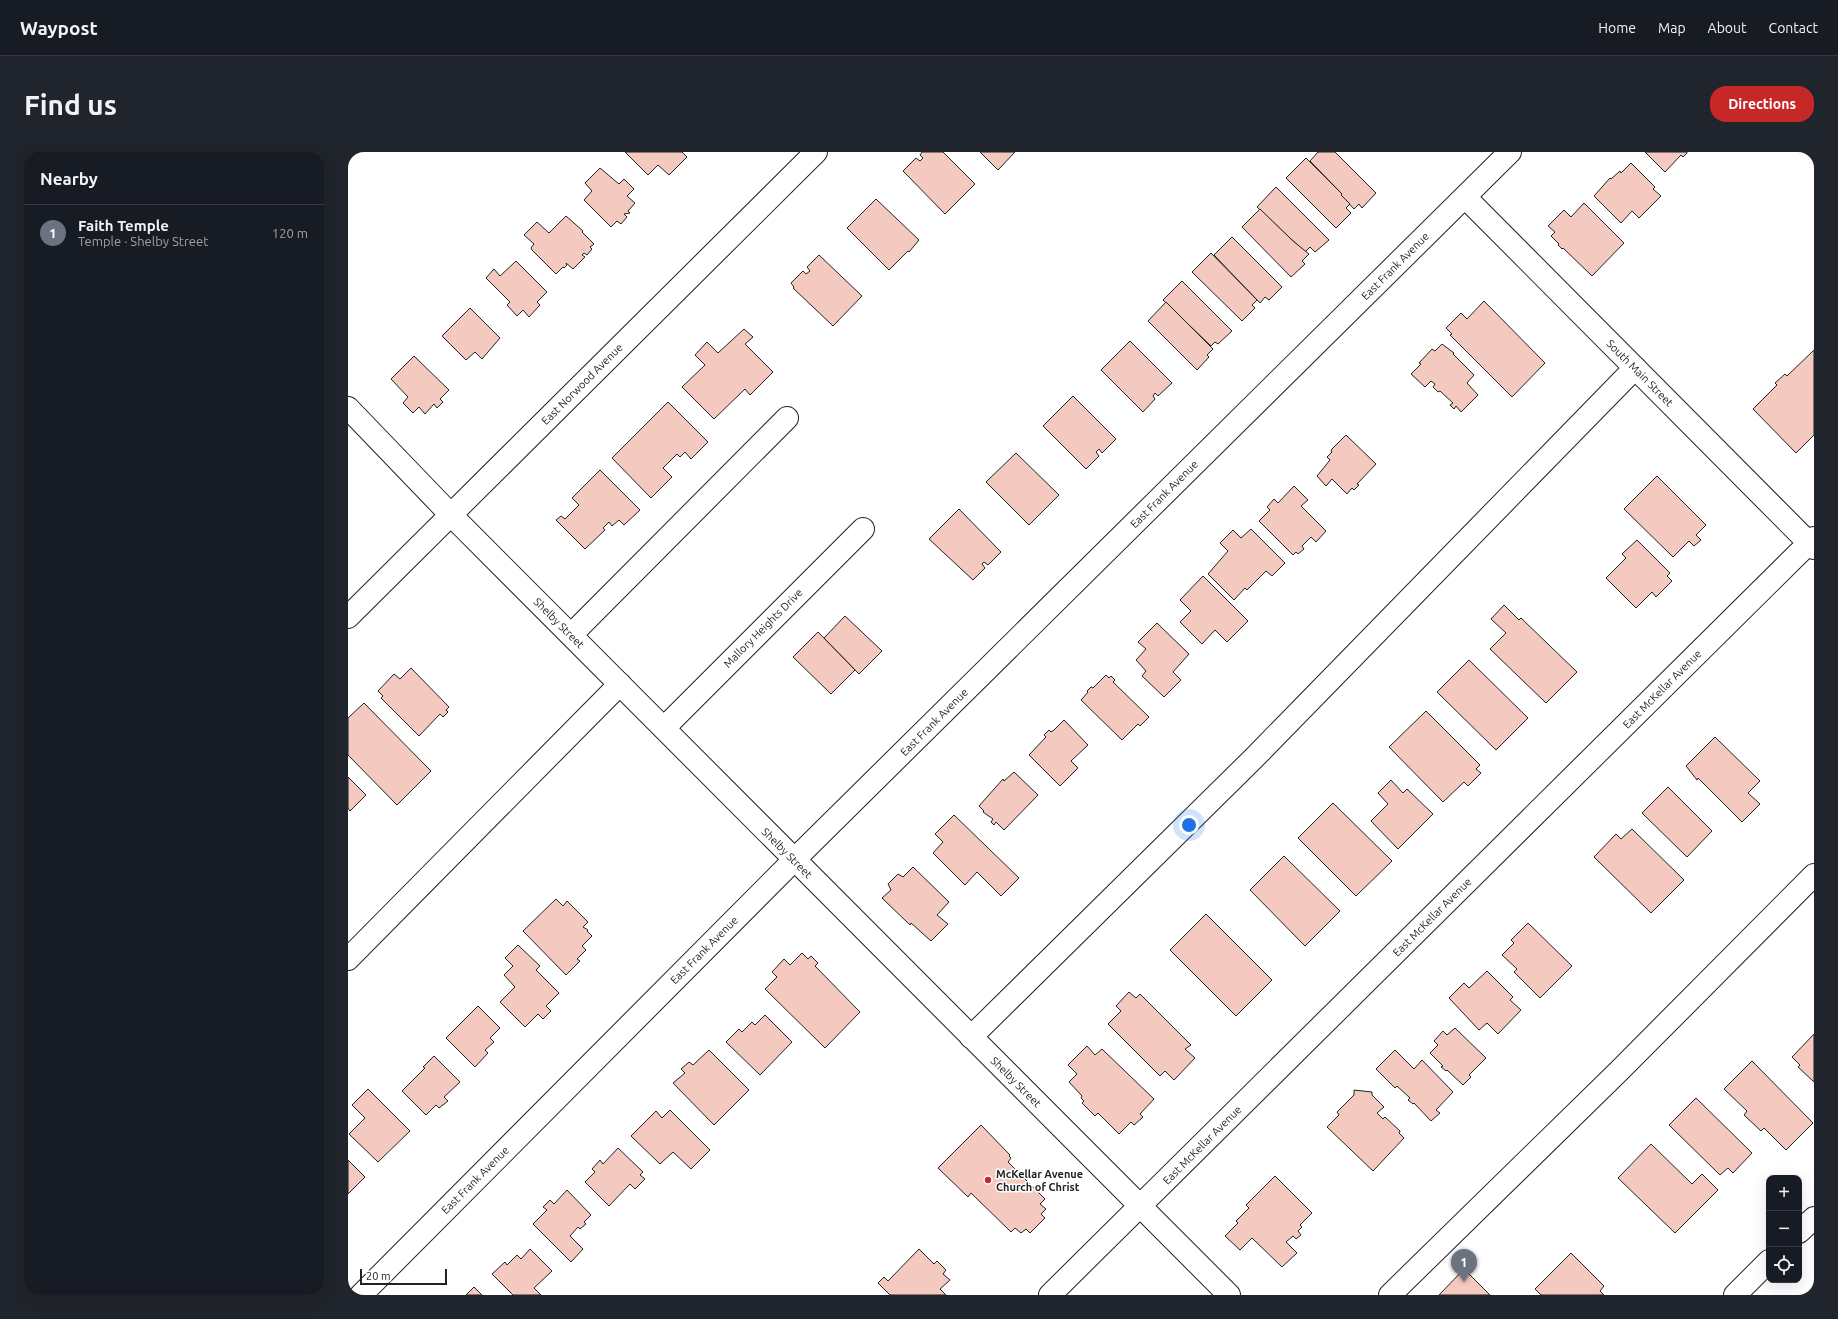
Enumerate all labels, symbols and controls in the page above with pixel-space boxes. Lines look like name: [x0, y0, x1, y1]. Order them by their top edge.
text: Waypost: [20, 17, 98, 39]
text: Home: [1598, 20, 1636, 36]
text: Map: [1658, 20, 1686, 36]
text: About: [1708, 20, 1747, 36]
text: Contact: [1769, 20, 1818, 36]
button: Directions: [1710, 86, 1814, 122]
text: Find us: [24, 89, 117, 120]
text: Nearby: [40, 169, 98, 188]
text: Faith Temple: [78, 217, 169, 234]
text: 1: [49, 226, 57, 240]
text: 120 m: [272, 226, 308, 240]
street label: East Frank Avenue: [1359, 230, 1431, 302]
text: Temple · Shelby Street: [78, 234, 208, 248]
street label: South Main Street: [1604, 337, 1676, 409]
street label: East Norwood Avenue: [539, 341, 625, 427]
street label: East Frank Avenue: [1128, 458, 1200, 530]
street label: Mallory Heights Drive: [721, 586, 805, 670]
street label: Shelby Street: [531, 595, 587, 651]
street label: East McKellar Avenue: [1620, 647, 1704, 731]
street label: East Frank Avenue: [898, 686, 970, 758]
your location: [1179, 815, 1199, 835]
street label: Shelby Street: [759, 825, 815, 881]
street label: East McKellar Avenue: [1390, 875, 1474, 959]
street label: East Frank Avenue: [668, 914, 740, 986]
street label: Shelby Street: [988, 1054, 1044, 1110]
street label: East McKellar Avenue: [1160, 1103, 1244, 1187]
street label: East Frank Avenue: [439, 1144, 511, 1216]
place label: McKellar Avenue Church of Christ: [996, 1168, 1083, 1193]
marker: McKellar Avenue Church of Christ: [983, 1175, 993, 1185]
map controls: [1766, 1175, 1802, 1283]
button: +: [1766, 1175, 1802, 1211]
button: −: [1766, 1211, 1802, 1247]
button: locate: [1766, 1247, 1802, 1283]
pin: 1: [1451, 1249, 1477, 1282]
scale bar: [360, 1267, 447, 1286]
text: 20 m: [366, 1270, 390, 1282]

